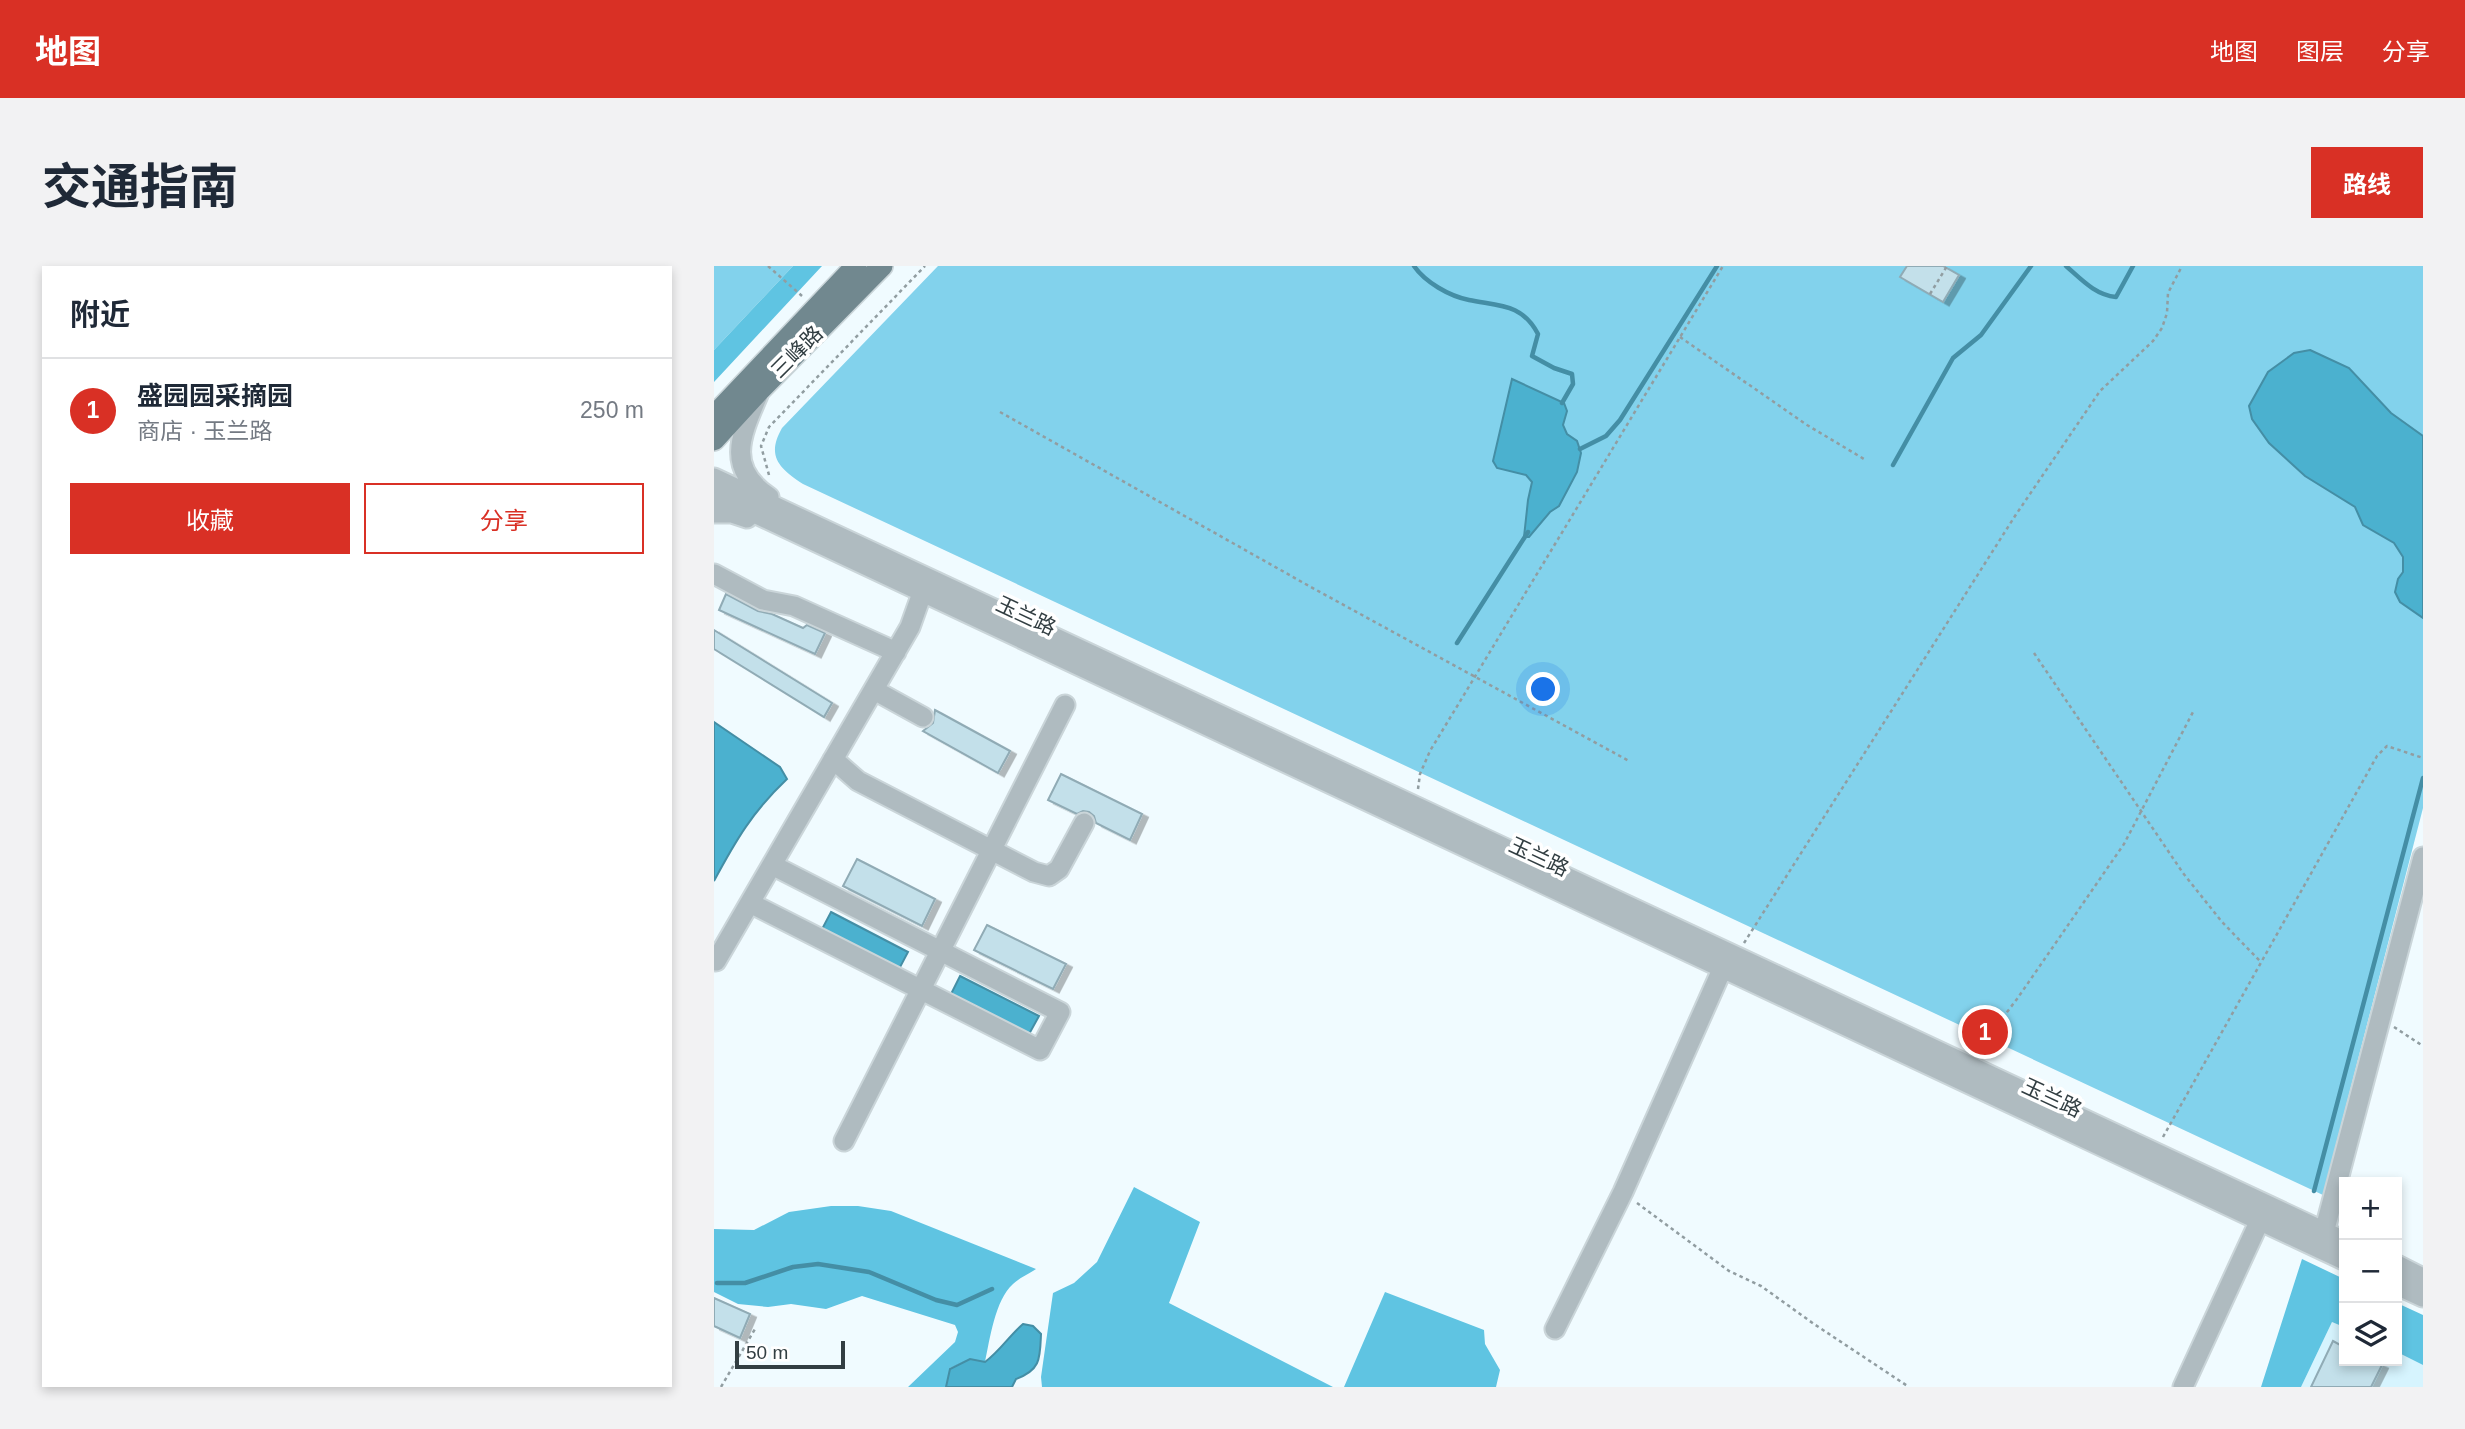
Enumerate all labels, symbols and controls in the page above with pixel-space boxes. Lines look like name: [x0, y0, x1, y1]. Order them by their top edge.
text: 地图: [35, 33, 101, 70]
text: 地图: [2210, 38, 2258, 65]
text: 图层: [2296, 38, 2344, 65]
text: 分享: [2382, 38, 2430, 65]
button: 路线: [2311, 147, 2423, 218]
text: 交通指南: [42, 160, 238, 214]
text: 附近: [70, 298, 130, 331]
street label: 三峰路: [766, 321, 827, 382]
text: 盛园园采摘园: [137, 381, 293, 411]
text: 1: [87, 397, 99, 423]
text: 250 m: [580, 397, 644, 423]
text: 商店 · 玉兰路: [137, 418, 272, 444]
button: 收藏: [70, 483, 350, 554]
button: 分享: [364, 483, 644, 554]
street label: 玉兰路: [993, 592, 1060, 639]
your location: [1526, 672, 1560, 706]
street label: 玉兰路: [1506, 833, 1573, 880]
pin: 1: [1962, 1006, 2008, 1058]
street label: 玉兰路: [2019, 1074, 2086, 1121]
map controls: [2339, 1177, 2402, 1366]
button: +: [2339, 1177, 2402, 1240]
button: −: [2339, 1240, 2402, 1303]
button: layers: [2339, 1303, 2402, 1366]
scale bar: [735, 1338, 845, 1370]
text: 50 m: [746, 1342, 788, 1363]

